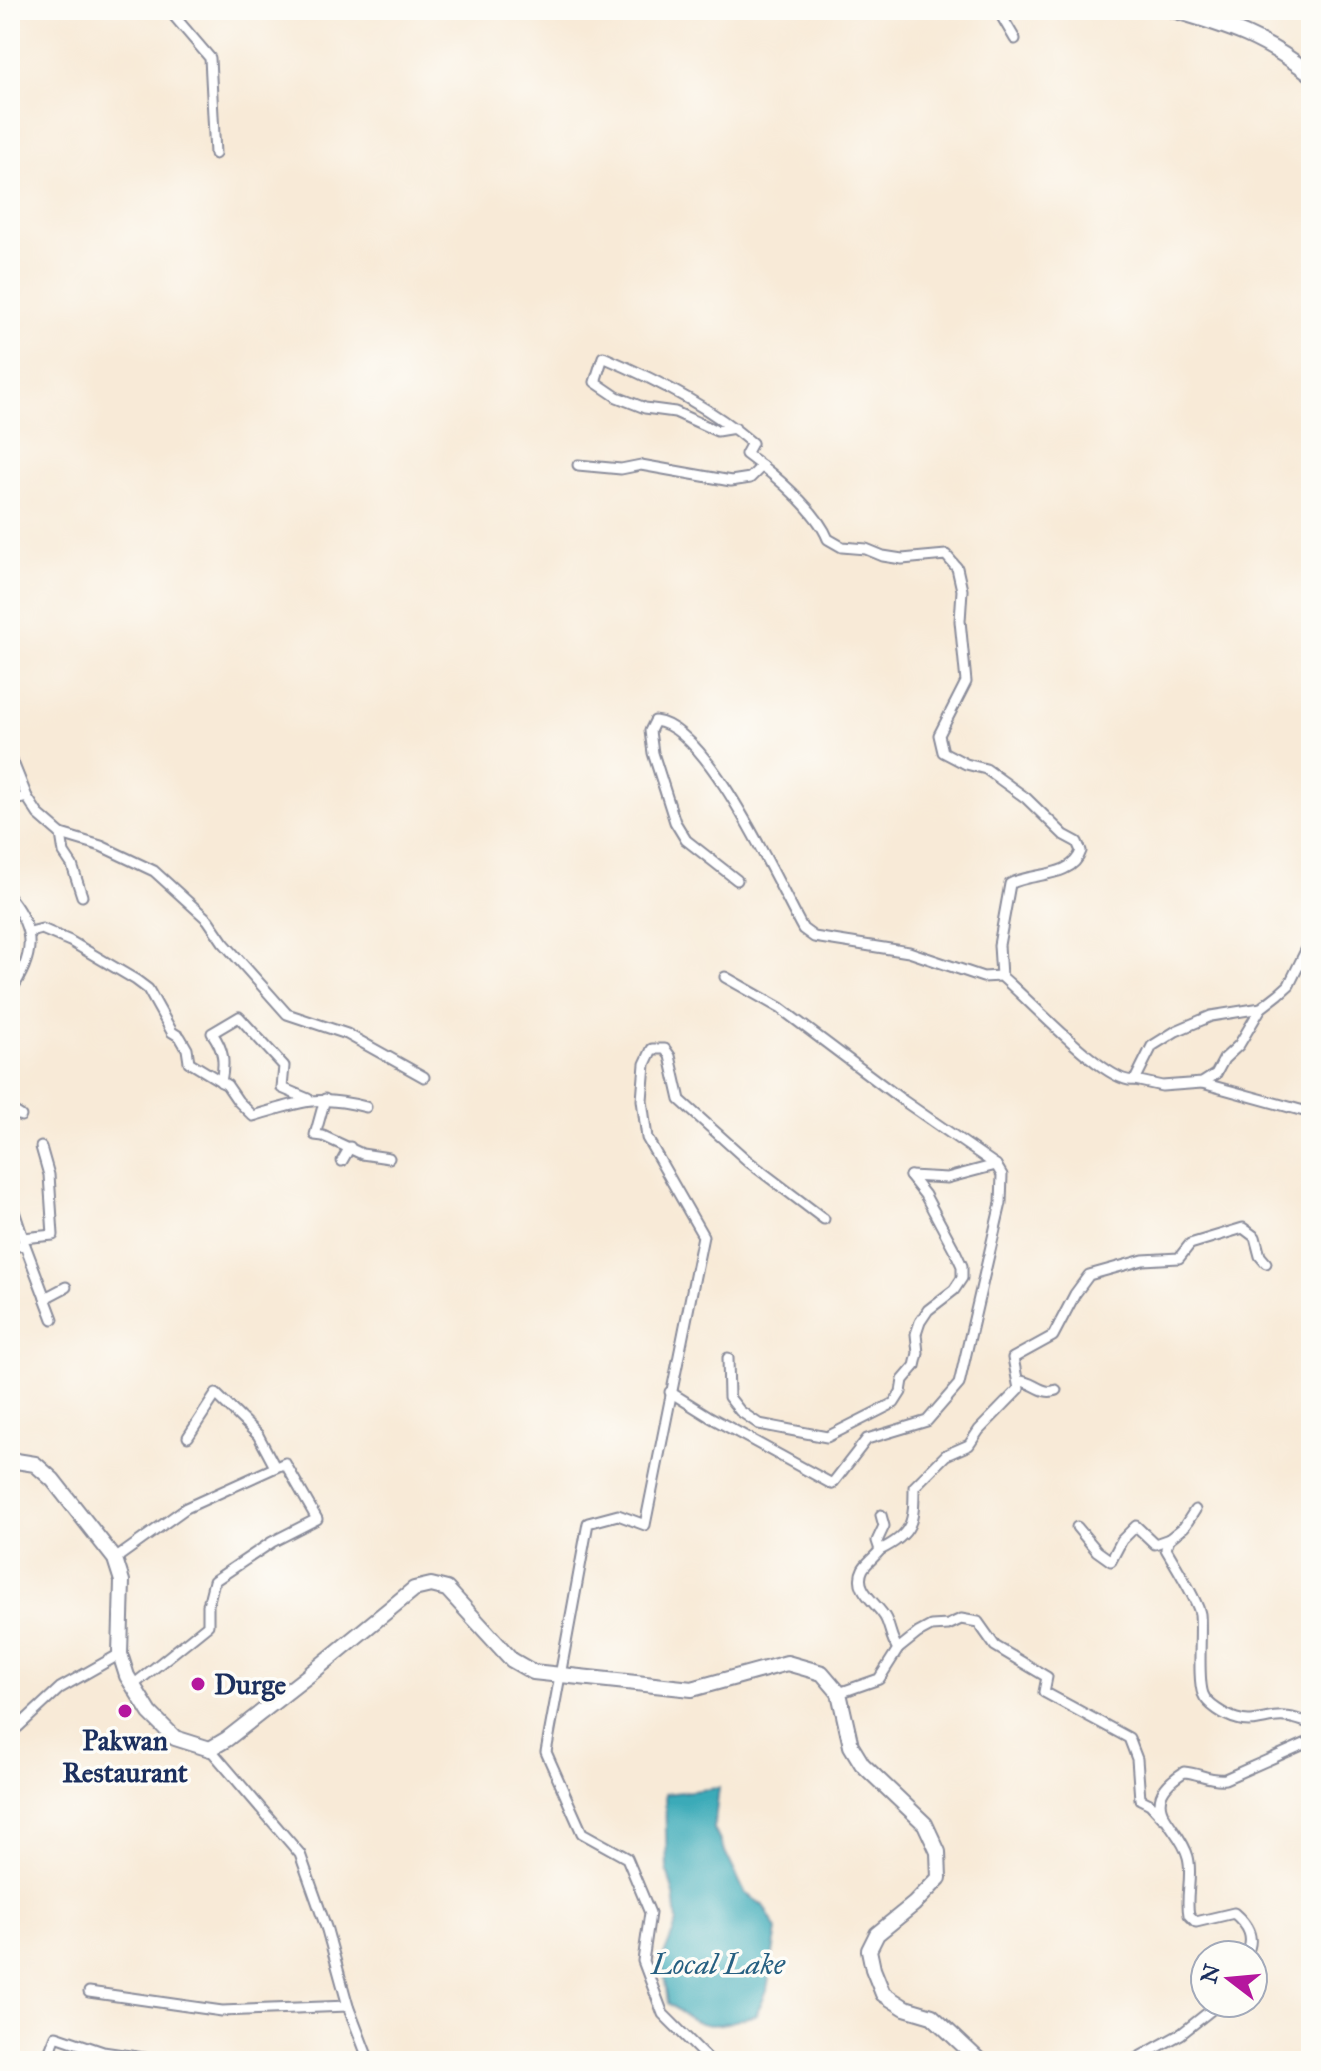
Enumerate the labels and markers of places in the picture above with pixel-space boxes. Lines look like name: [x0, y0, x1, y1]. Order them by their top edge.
place label: Durge: [214, 1667, 287, 1702]
marker: Durge: [189, 1675, 207, 1693]
marker: Pakwan Restaurant: [116, 1702, 134, 1720]
place label: Pakwan Restaurant: [62, 1723, 188, 1790]

